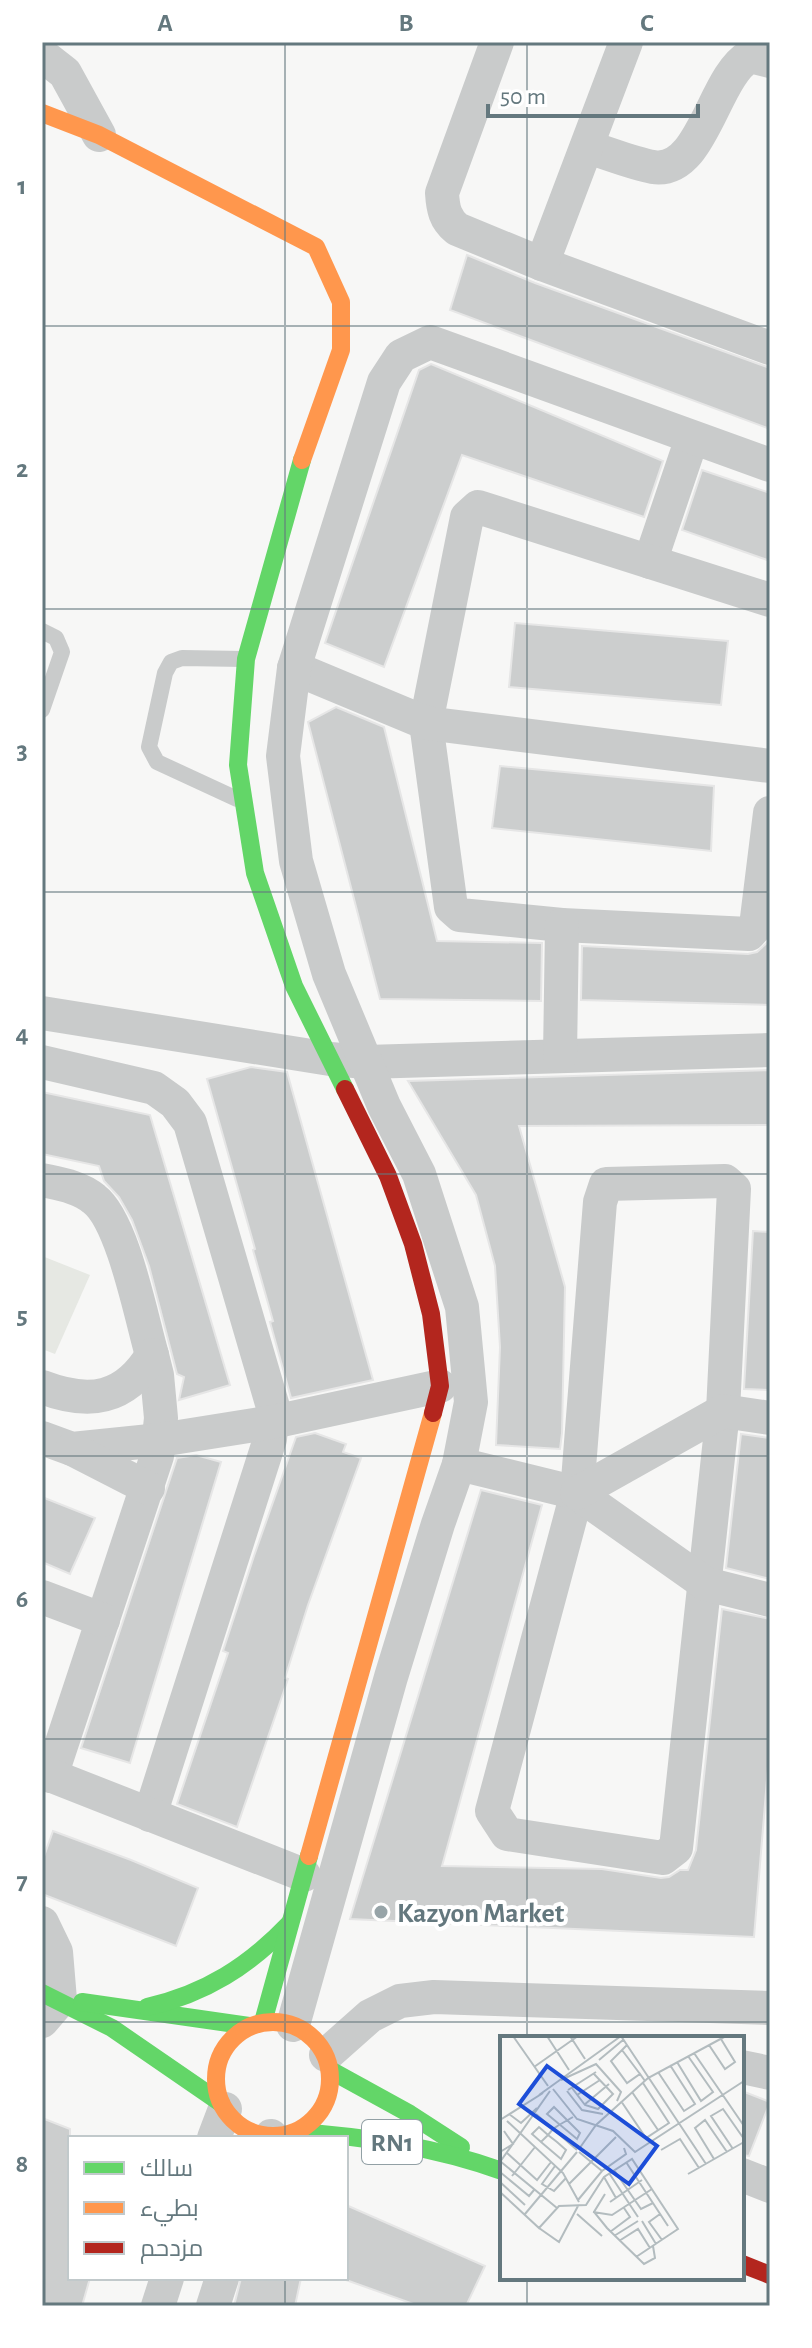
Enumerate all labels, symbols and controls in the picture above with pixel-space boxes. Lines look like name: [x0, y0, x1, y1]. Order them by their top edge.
text: A: [157, 10, 173, 36]
text: B: [398, 10, 414, 36]
text: C: [640, 10, 654, 36]
scale bar: [488, 68, 698, 118]
text: 50 m: [500, 85, 546, 109]
text: 1: [17, 173, 27, 199]
text: 2: [16, 456, 28, 482]
text: 3: [16, 738, 28, 764]
text: 4: [15, 1021, 29, 1047]
text: 5: [16, 1303, 28, 1329]
text: 6: [16, 1586, 28, 1612]
text: 7: [16, 1868, 28, 1894]
place label: Kazyon Market: [397, 1900, 565, 1928]
marker: Kazyon Market: [372, 1903, 390, 1921]
inset map: [500, 2036, 744, 2280]
road number: RN1: [362, 2120, 422, 2164]
legend: [68, 2136, 348, 2280]
text: 8: [16, 2151, 28, 2177]
text: سالك: [140, 2157, 193, 2181]
text: بطيء: [140, 2197, 199, 2227]
text: مزدحم: [140, 2237, 203, 2264]

